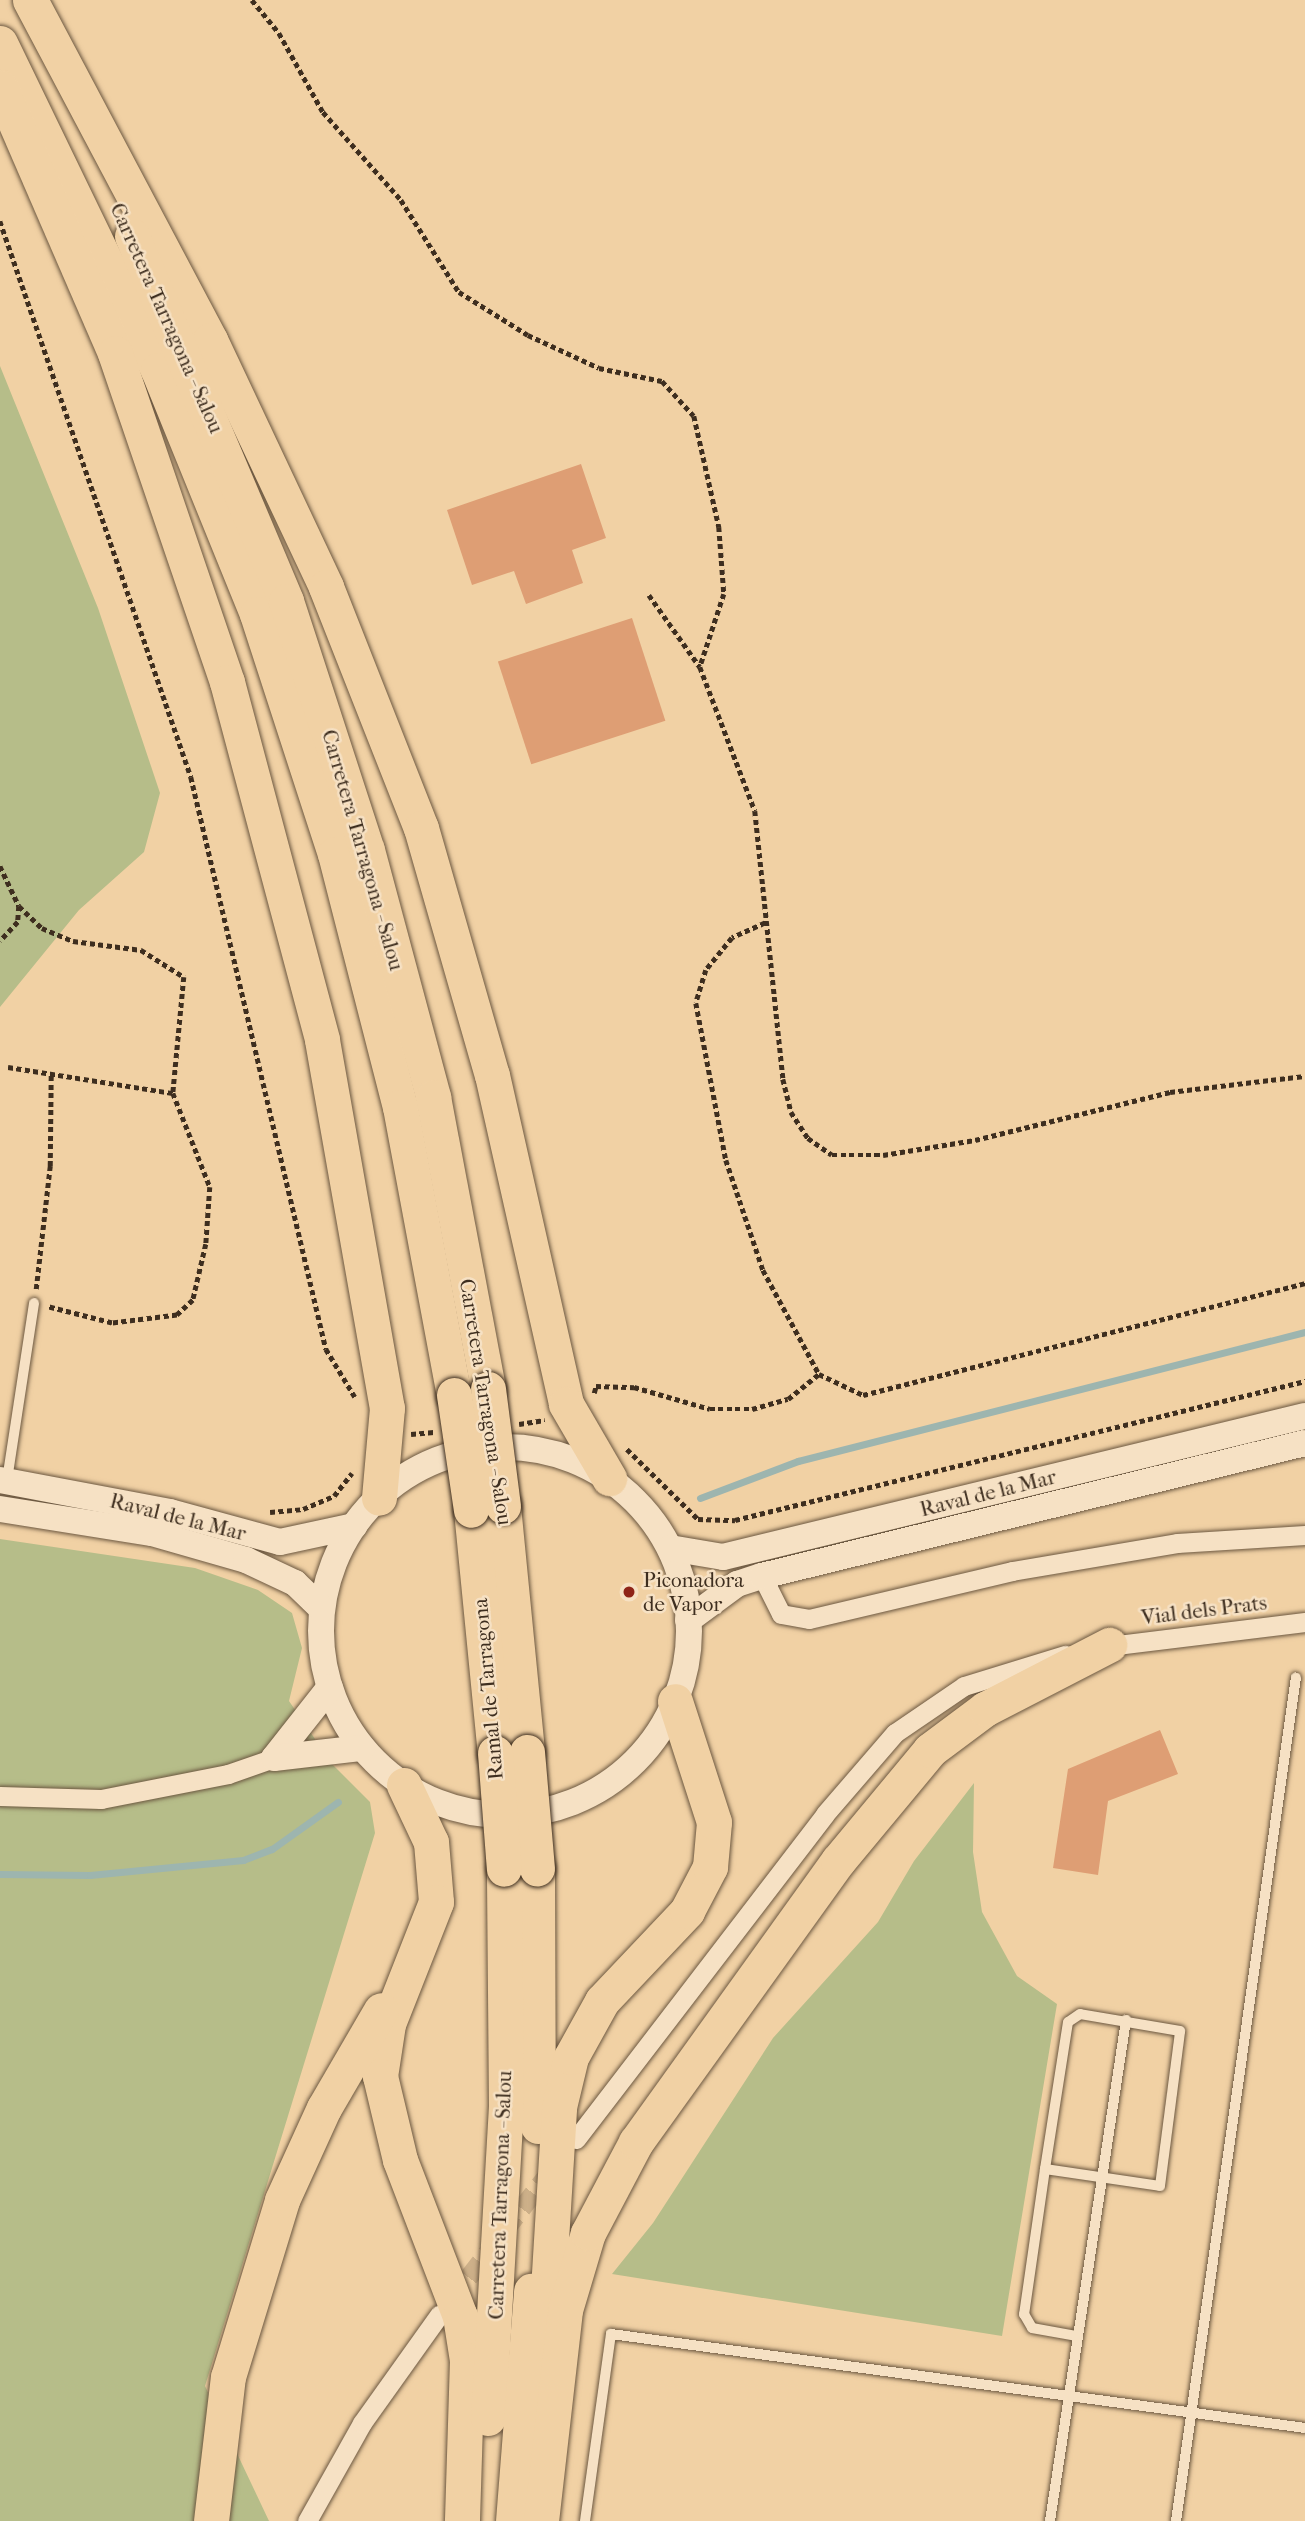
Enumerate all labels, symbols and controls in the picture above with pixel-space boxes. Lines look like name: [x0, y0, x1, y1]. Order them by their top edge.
street label: Carretera Tarragona - Salou: [105, 199, 229, 437]
street label: Carretera Tarragona - Salou: [317, 727, 409, 973]
street label: Carretera Tarragona - Salou: [454, 1277, 518, 1527]
street label: Raval de la Mar: [917, 1464, 1059, 1522]
street label: Raval de la Mar: [107, 1488, 249, 1546]
place label: Piconadora de Vapor: [643, 1567, 744, 1617]
marker: Piconadora de Vapor: [621, 1584, 637, 1600]
street label: Vial dels Prats: [1140, 1590, 1268, 1630]
street label: Ramal de Tarragona: [468, 1597, 508, 1781]
street label: Carretera Tarragona - Salou: [483, 2070, 517, 2320]

